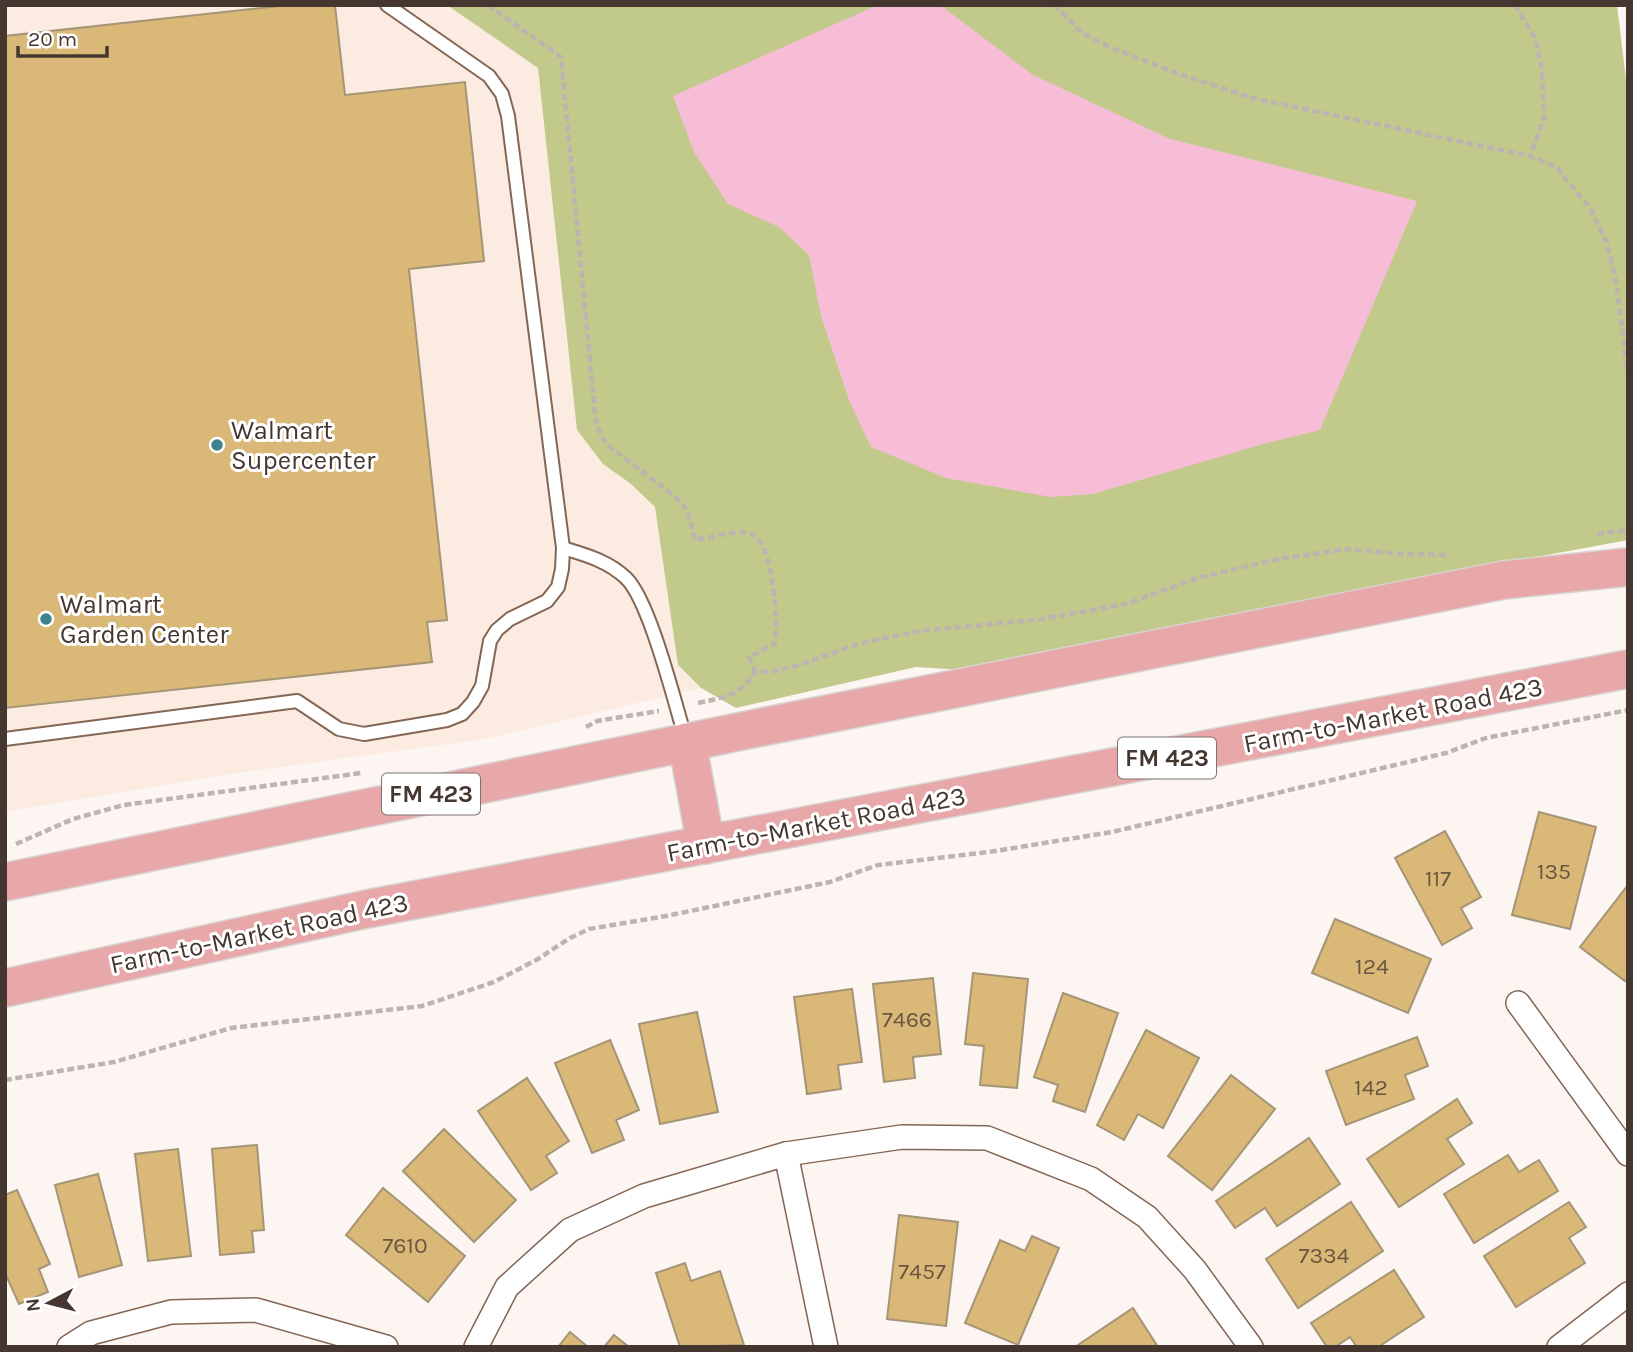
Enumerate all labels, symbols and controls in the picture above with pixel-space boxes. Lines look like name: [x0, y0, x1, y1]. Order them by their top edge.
scale bar: [18, 14, 107, 58]
text: 20 m: [28, 27, 77, 51]
place label: Walmart Supercenter: [231, 415, 376, 476]
marker: Walmart Supercenter: [209, 437, 225, 453]
place label: Walmart Garden Center: [60, 589, 229, 650]
marker: Walmart Garden Center: [38, 611, 54, 627]
street label: Farm-to-Market Road 423: [1241, 671, 1545, 760]
road number: FM 423: [1118, 738, 1216, 778]
road number: FM 423: [382, 774, 480, 814]
street label: Farm-to-Market Road 423: [664, 780, 968, 869]
house number: 135: [1537, 858, 1571, 885]
house number: 117: [1425, 865, 1451, 892]
street label: Farm-to-Market Road 423: [107, 887, 411, 980]
house number: 124: [1355, 953, 1389, 980]
house number: 7466: [882, 1006, 932, 1033]
house number: 142: [1354, 1074, 1388, 1101]
house number: 7610: [382, 1232, 428, 1259]
house number: 7334: [1299, 1242, 1350, 1269]
house number: 7457: [898, 1258, 946, 1285]
north arrow: [14, 1268, 84, 1338]
text: N: [21, 1297, 45, 1313]

